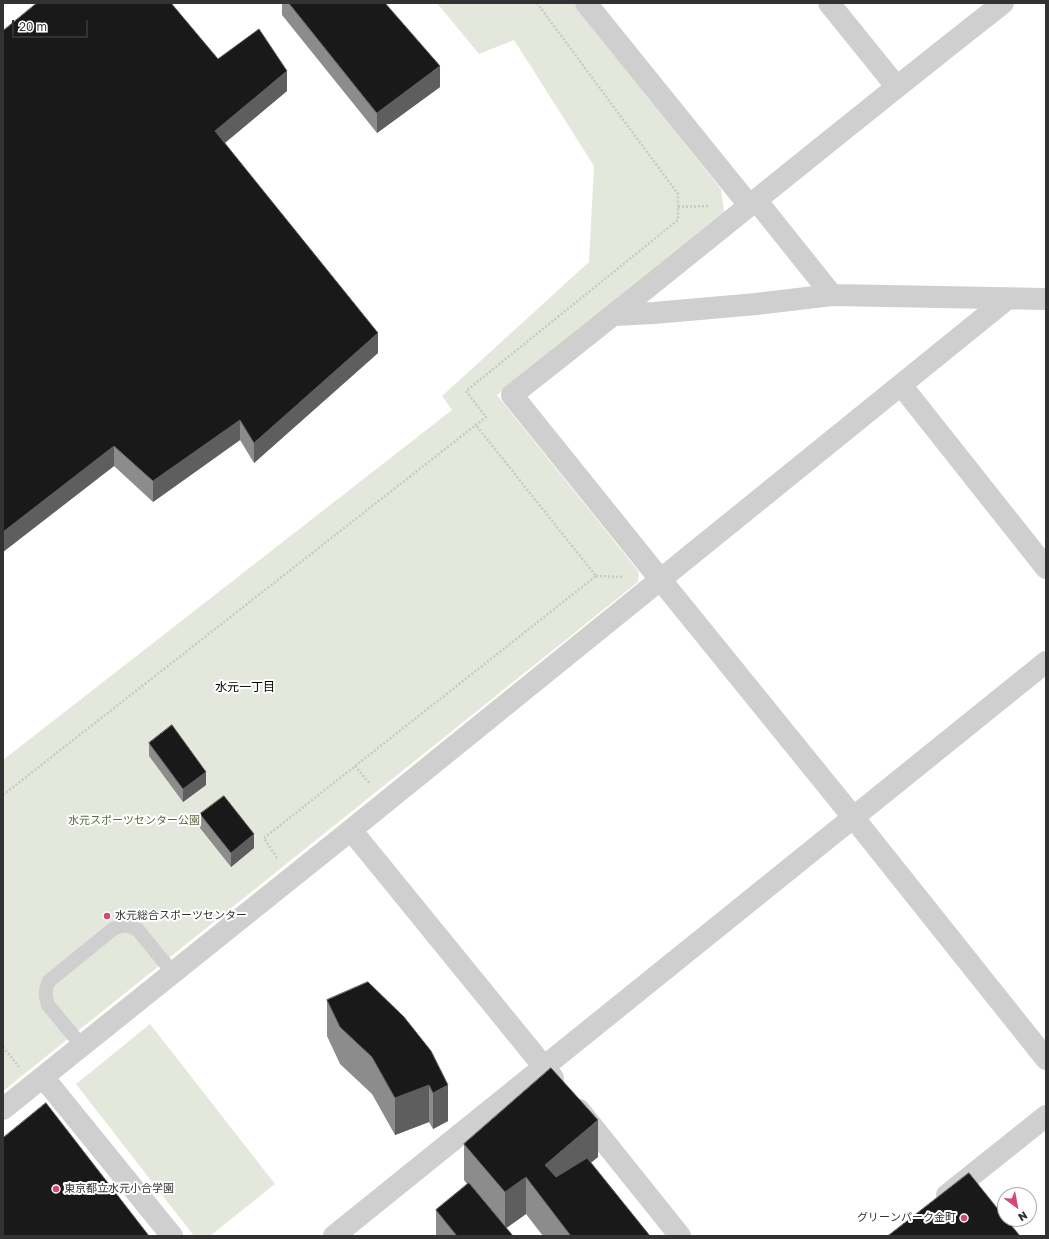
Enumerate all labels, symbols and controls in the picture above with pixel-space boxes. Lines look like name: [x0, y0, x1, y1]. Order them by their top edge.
scale bar: [14, 12, 90, 38]
text: 20 m: [19, 19, 47, 34]
district label: 水元一丁目: [215, 680, 275, 694]
park label: 水元スポーツセンター公園: [68, 814, 200, 828]
place label: 水元総合スポーツセンター: [115, 909, 247, 923]
marker: 水元総合スポーツセンター: [102, 911, 112, 921]
place label: 東京都立水元小合学園: [64, 1182, 174, 1196]
marker: 東京都立水元小合学園: [51, 1184, 61, 1194]
north arrow: [997, 1187, 1037, 1227]
text: N: [1016, 1209, 1030, 1224]
place label: グリーンパーク金町: [857, 1211, 956, 1225]
marker: グリーンパーク金町: [959, 1213, 969, 1223]

